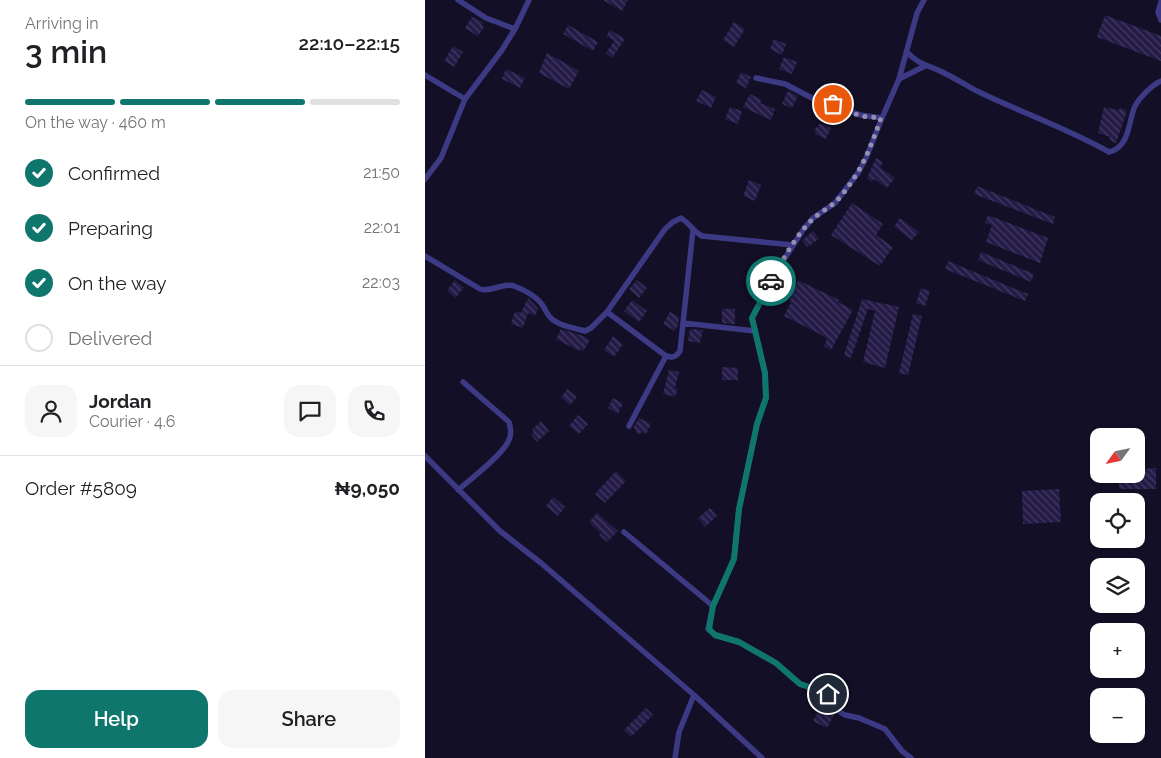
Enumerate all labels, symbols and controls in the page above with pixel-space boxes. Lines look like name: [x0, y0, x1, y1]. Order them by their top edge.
text: Arriving in: [25, 14, 99, 33]
text: 22:10–22:15: [299, 32, 400, 54]
text: 3 min: [25, 33, 107, 70]
pin: [812, 83, 854, 125]
icon: bag: [819, 90, 847, 118]
text: On the way · 460 m: [25, 113, 166, 132]
icon: check: [25, 159, 53, 187]
text: Confirmed: [68, 162, 160, 184]
text: 21:50: [363, 163, 400, 182]
icon: check: [25, 214, 53, 242]
text: Preparing: [68, 217, 153, 239]
text: 22:01: [364, 218, 400, 237]
courier: [746, 256, 796, 306]
icon: car: [757, 267, 785, 295]
icon: check: [25, 269, 53, 297]
text: On the way: [68, 272, 167, 294]
text: 22:03: [362, 273, 400, 292]
text: Delivered: [68, 327, 152, 349]
button: person: [25, 385, 77, 437]
button: chat: [284, 385, 336, 437]
button: phone: [348, 385, 400, 437]
text: Jordan: [89, 390, 152, 412]
text: Courier · 4.6: [89, 412, 175, 431]
north arrow: [1090, 428, 1145, 482]
map controls: [1090, 428, 1145, 743]
text: Order #5809: [25, 477, 137, 499]
text: ₦9,050: [334, 477, 400, 499]
button: locate: [1090, 493, 1145, 548]
button: layers: [1090, 558, 1145, 613]
button: +: [1090, 623, 1145, 678]
pin: [807, 673, 849, 715]
icon: home: [814, 680, 842, 708]
button: −: [1090, 688, 1145, 743]
button: Help: [25, 690, 208, 748]
button: Share: [218, 690, 400, 748]

